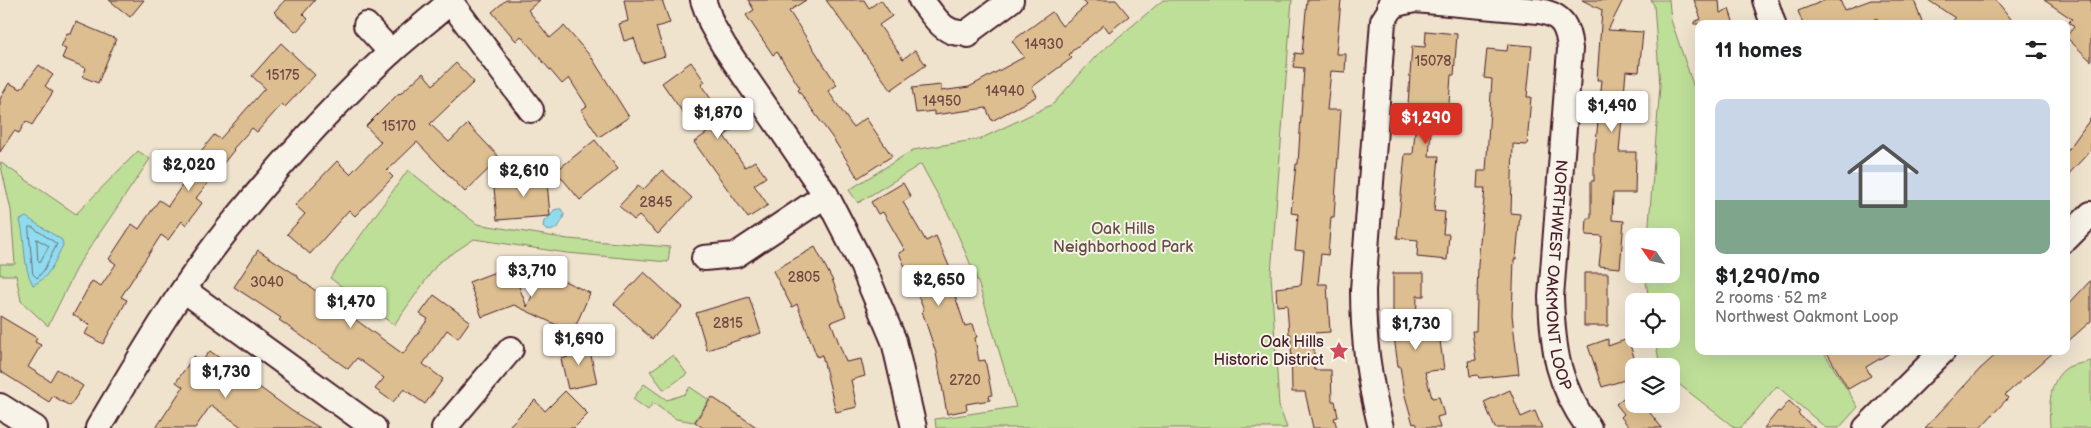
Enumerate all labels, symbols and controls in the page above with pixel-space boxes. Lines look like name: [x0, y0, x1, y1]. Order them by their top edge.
house number: 14930: [1025, 36, 1063, 53]
icon: filters: [2022, 36, 2050, 64]
text: 11 homes: [1715, 38, 1802, 63]
house number: 15078: [1415, 53, 1451, 70]
house number: 15175: [266, 67, 300, 84]
house number: 14940: [986, 83, 1024, 100]
pin: $1,490: [1571, 90, 1653, 133]
house number: 14950: [923, 93, 961, 110]
text: $1,490: [1587, 97, 1637, 116]
pin: $1,870: [677, 98, 759, 140]
pin: $1,290: [1385, 102, 1467, 145]
text: $1,870: [693, 104, 743, 123]
text: $1,290: [1401, 109, 1451, 128]
house number: 15170: [382, 118, 416, 135]
icon: home: [1838, 131, 1928, 221]
pin: $2,020: [148, 150, 230, 192]
text: $2,020: [163, 156, 215, 175]
pin: $2,610: [483, 156, 565, 198]
street label: NORTHWEST OAKMONT LOOP: [1541, 159, 1576, 393]
text: $2,610: [499, 162, 549, 181]
house number: 2845: [640, 194, 672, 211]
park label: Oak Hills Neighborhood Park: [1053, 220, 1193, 257]
north arrow: [1625, 228, 1680, 282]
map controls: [1625, 228, 1680, 413]
pin: $3,710: [491, 256, 573, 298]
text: $3,710: [508, 262, 556, 281]
pin: $2,650: [898, 264, 980, 307]
text: $1,290/mo: [1715, 264, 1820, 289]
house number: 2805: [788, 269, 820, 286]
text: $2,650: [913, 271, 965, 290]
house number: 3040: [250, 274, 284, 291]
pin: $1,470: [310, 286, 392, 329]
text: 2 rooms · 52 m²: [1715, 289, 1827, 308]
text: $1,470: [326, 293, 376, 312]
button: locate: [1625, 293, 1680, 348]
pin: $1,730: [1375, 308, 1457, 351]
text: Northwest Oakmont Loop: [1715, 308, 1899, 327]
house number: 2815: [713, 315, 743, 332]
text: $1,730: [1392, 315, 1440, 334]
pin: $1,690: [538, 324, 620, 366]
text: $1,690: [554, 330, 604, 349]
place label: Oak Hills Historic District: [1214, 333, 1324, 370]
place icon: Oak Hills Historic District: [1328, 340, 1350, 362]
pin: $1,730: [185, 356, 267, 399]
button: layers: [1625, 358, 1680, 413]
text: $1,730: [202, 363, 250, 382]
house number: 2720: [949, 372, 981, 389]

